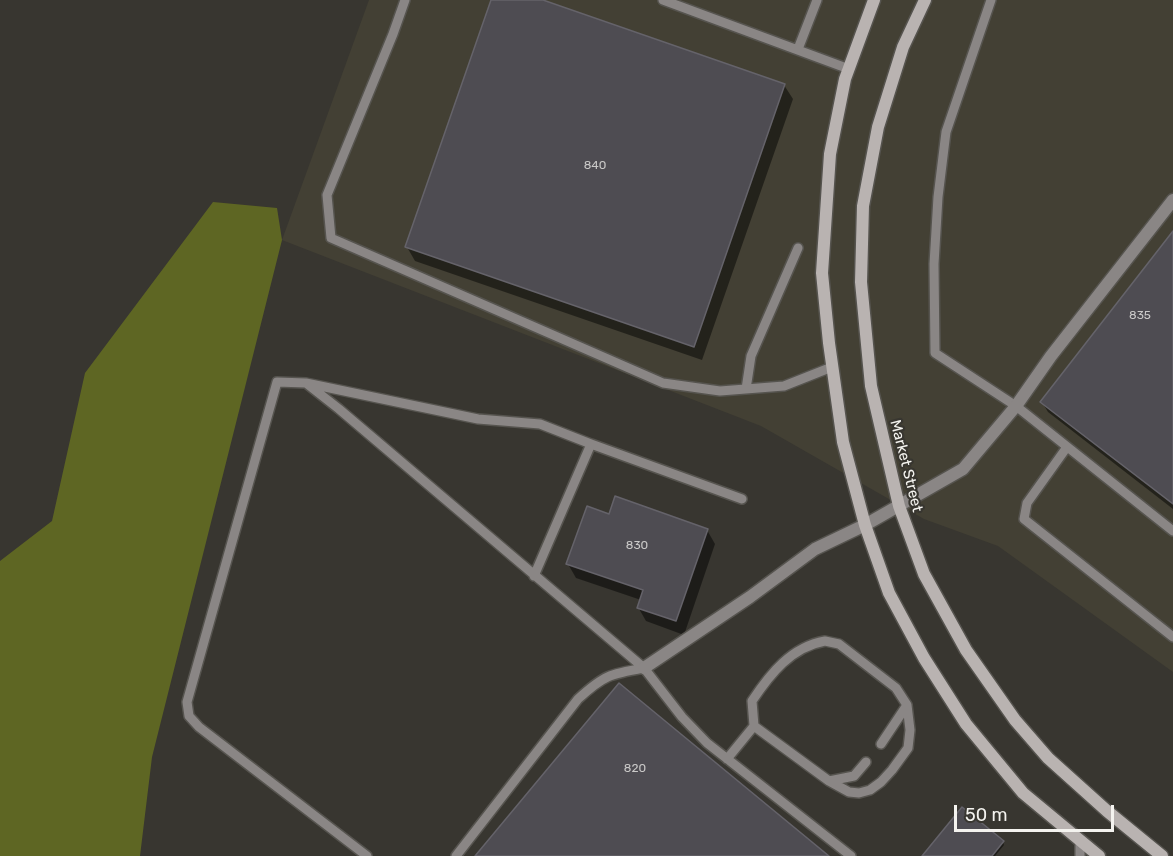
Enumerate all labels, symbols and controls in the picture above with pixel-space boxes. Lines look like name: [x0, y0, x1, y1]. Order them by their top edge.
house number: 840: [584, 159, 606, 173]
house number: 835: [1129, 309, 1151, 323]
street label: Market Street: [886, 418, 926, 514]
house number: 830: [626, 539, 648, 553]
house number: 820: [624, 762, 646, 776]
scale bar: [957, 793, 1118, 831]
text: 50 m: [965, 804, 1008, 826]

